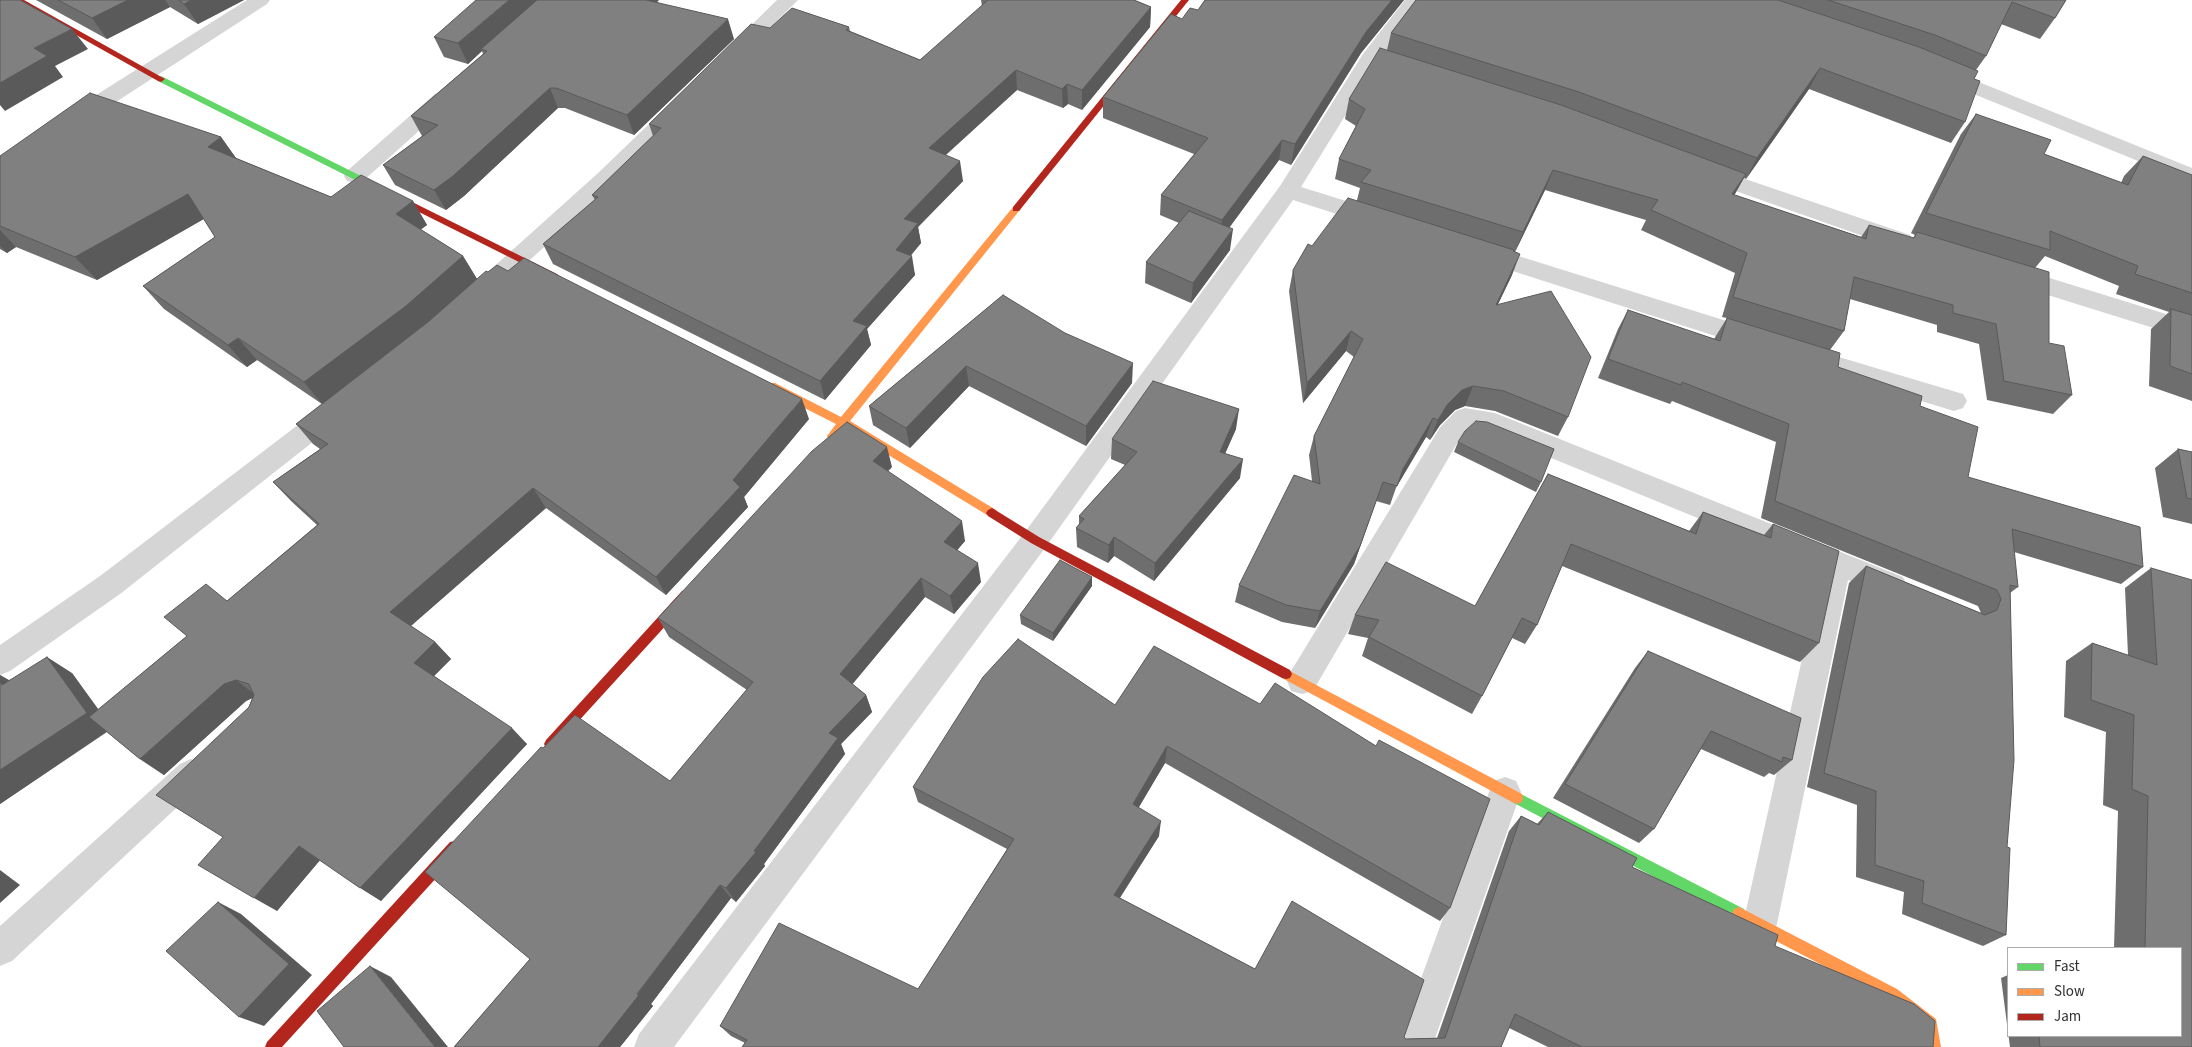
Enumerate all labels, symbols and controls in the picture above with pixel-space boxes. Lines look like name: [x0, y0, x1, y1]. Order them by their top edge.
legend: [2007, 947, 2182, 1037]
text: Fast: [2054, 956, 2080, 977]
text: Slow: [2054, 981, 2085, 1002]
text: Jam: [2054, 1006, 2081, 1027]

